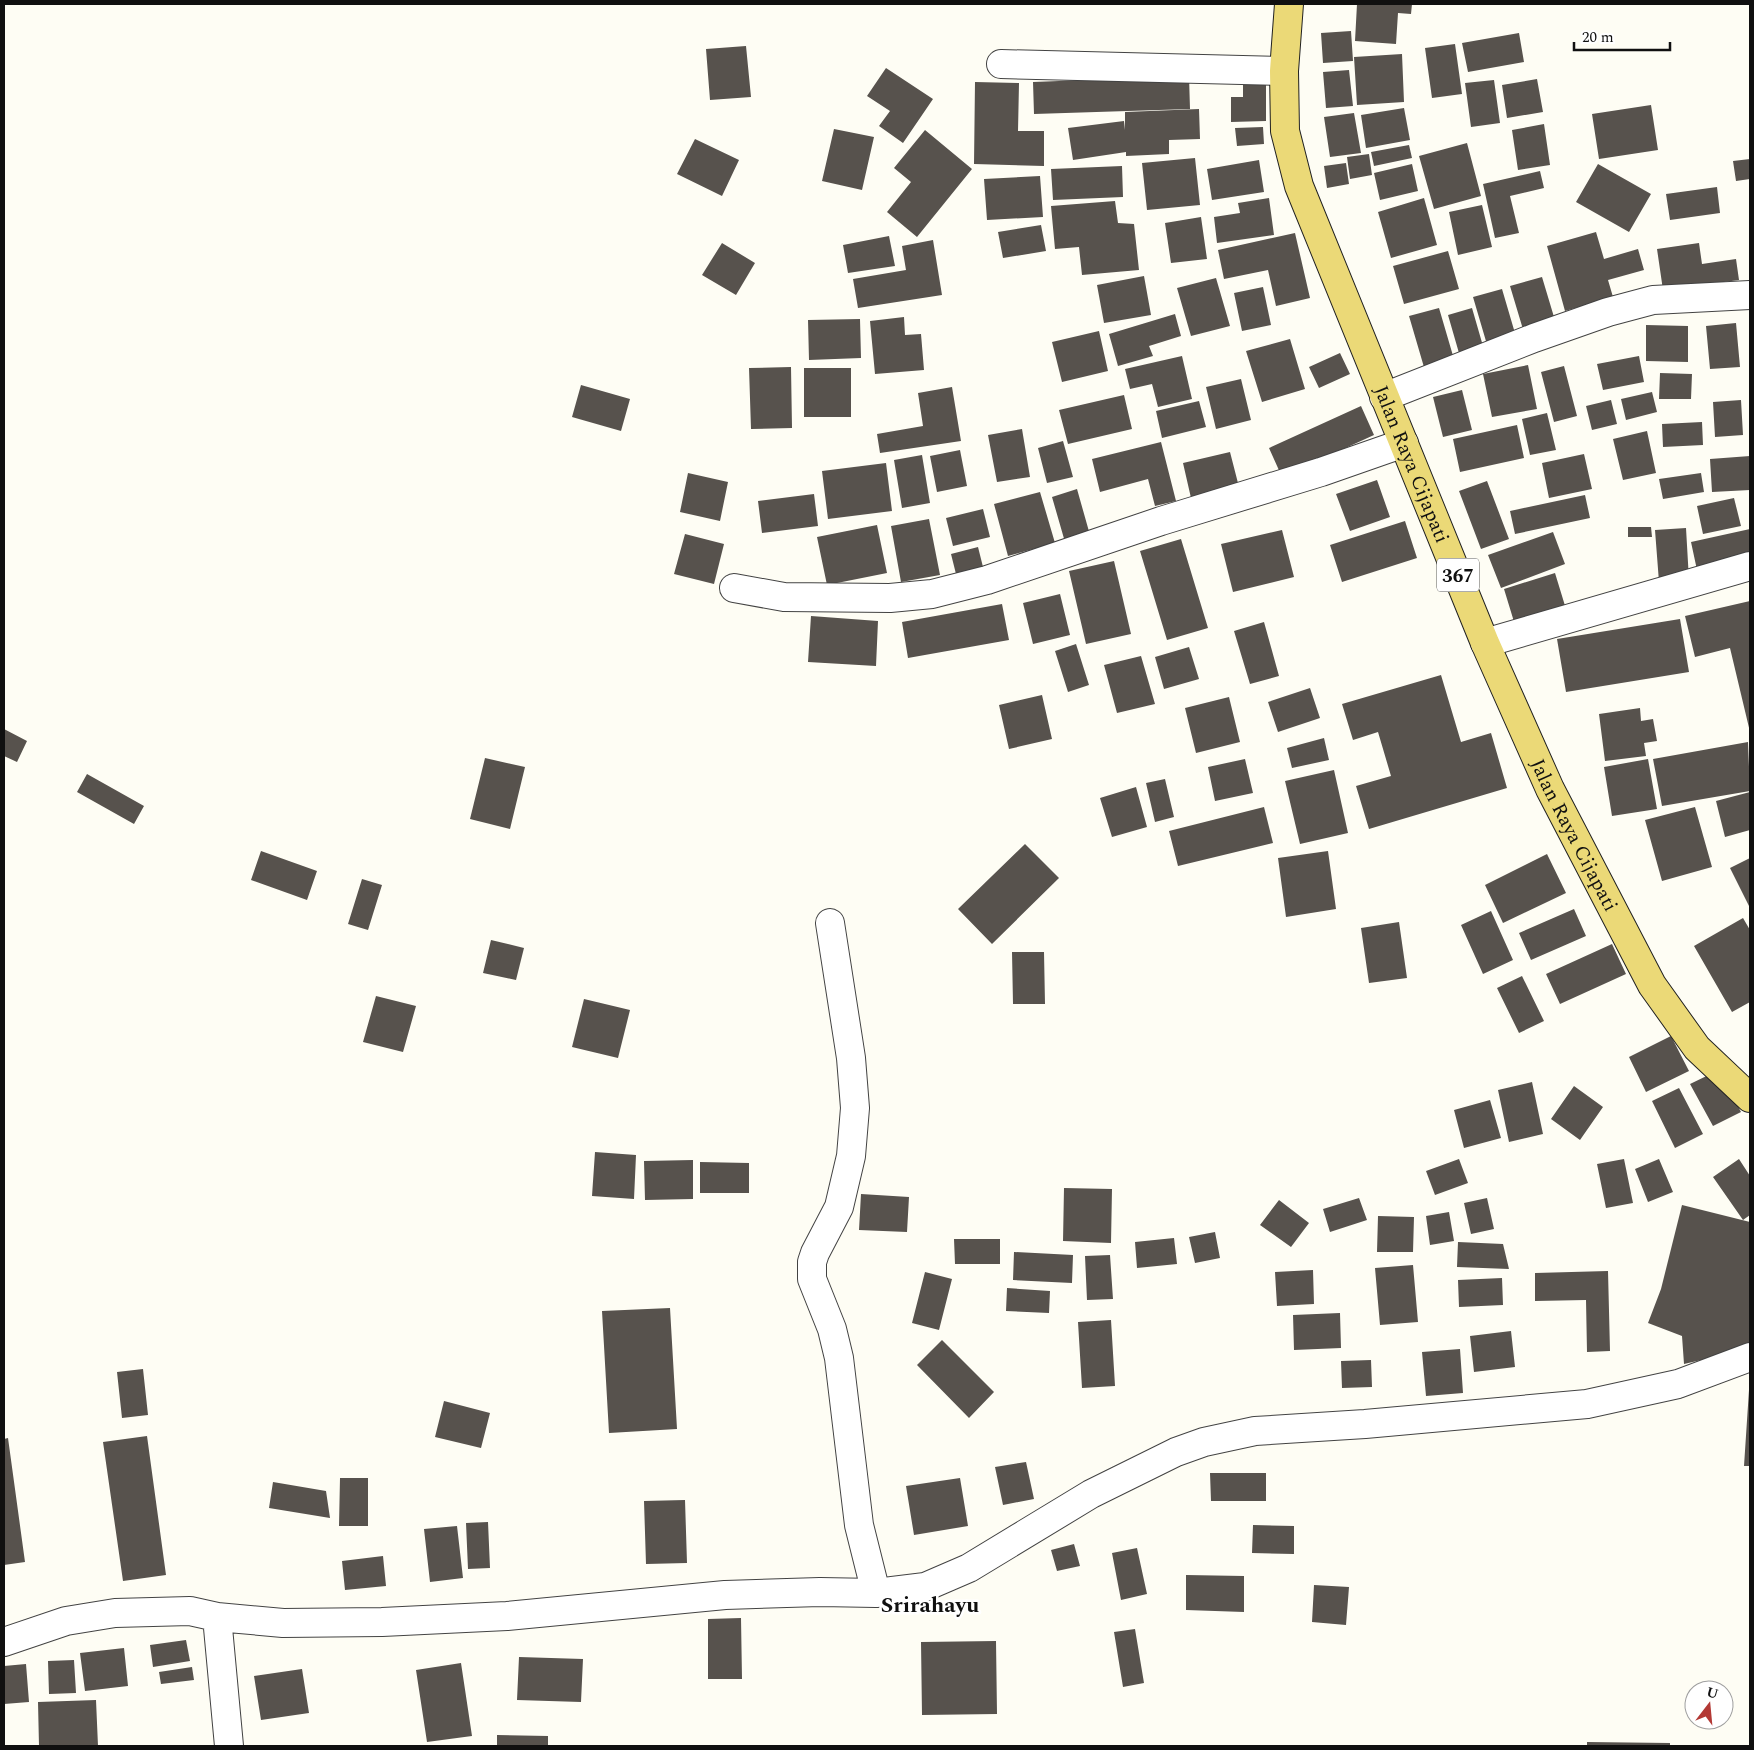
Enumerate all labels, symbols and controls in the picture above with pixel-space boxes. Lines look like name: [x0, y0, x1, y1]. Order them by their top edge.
scale bar: [1574, 20, 1670, 52]
text: 20 m: [1582, 26, 1614, 49]
street label: Jalan Raya Cijapati: [1366, 381, 1457, 548]
road number: 367: [1437, 558, 1479, 592]
street label: Jalan Raya Cijapati: [1522, 754, 1625, 917]
district label: Srirahayu: [881, 1589, 979, 1622]
north arrow: [1684, 1680, 1734, 1730]
text: U: [1704, 1681, 1721, 1705]

